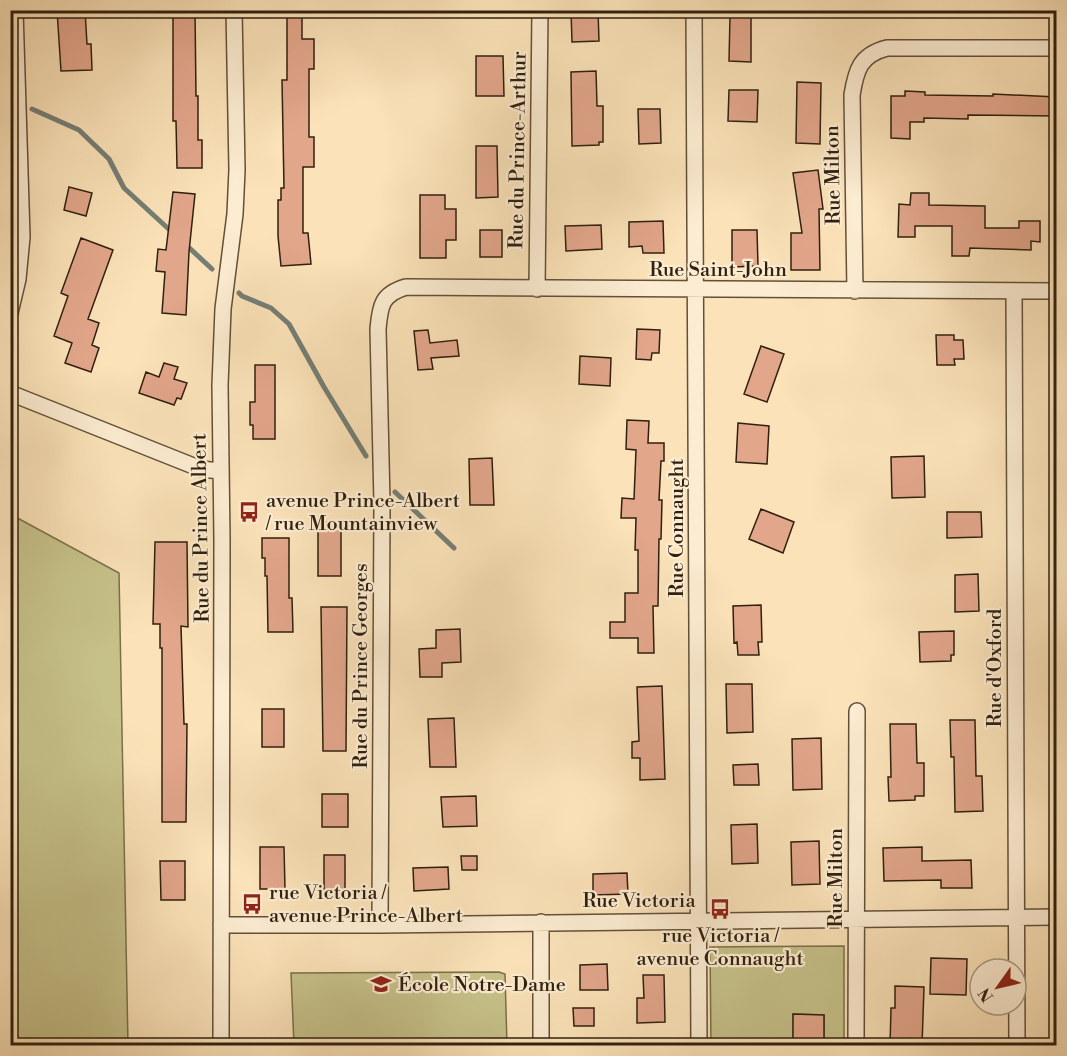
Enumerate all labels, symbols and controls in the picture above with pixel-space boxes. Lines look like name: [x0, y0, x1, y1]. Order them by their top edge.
street label: Rue du Prince-Arthur: [504, 51, 533, 249]
street label: Rue Milton: [820, 125, 847, 225]
street label: Rue Saint-John: [649, 258, 787, 283]
street label: Rue du Prince Albert: [187, 433, 216, 623]
street label: Rue Connaught: [665, 458, 690, 598]
place label: avenue Prince-Albert / rue Mountainview: [265, 489, 460, 537]
bus stop icon: avenue Prince-Albert / rue Mountainview: [237, 500, 261, 524]
street label: Rue du Prince Georges: [349, 563, 374, 769]
street label: Rue d'Oxford: [983, 608, 1008, 727]
street label: Rue Milton: [824, 828, 849, 928]
place label: rue Victoria / avenue Prince-Albert: [269, 881, 463, 929]
street label: Rue Victoria: [582, 889, 696, 914]
bus stop icon: rue Victoria / avenue Prince-Albert: [240, 892, 264, 916]
bus stop icon: rue Victoria / avenue Connaught: [708, 897, 732, 921]
place label: rue Victoria / avenue Connaught: [637, 924, 803, 972]
north arrow: [968, 957, 1028, 1017]
school or university icon: École Notre-Dame: [369, 972, 393, 996]
place label: École Notre-Dame: [398, 972, 566, 998]
text: N: [974, 984, 998, 1006]

